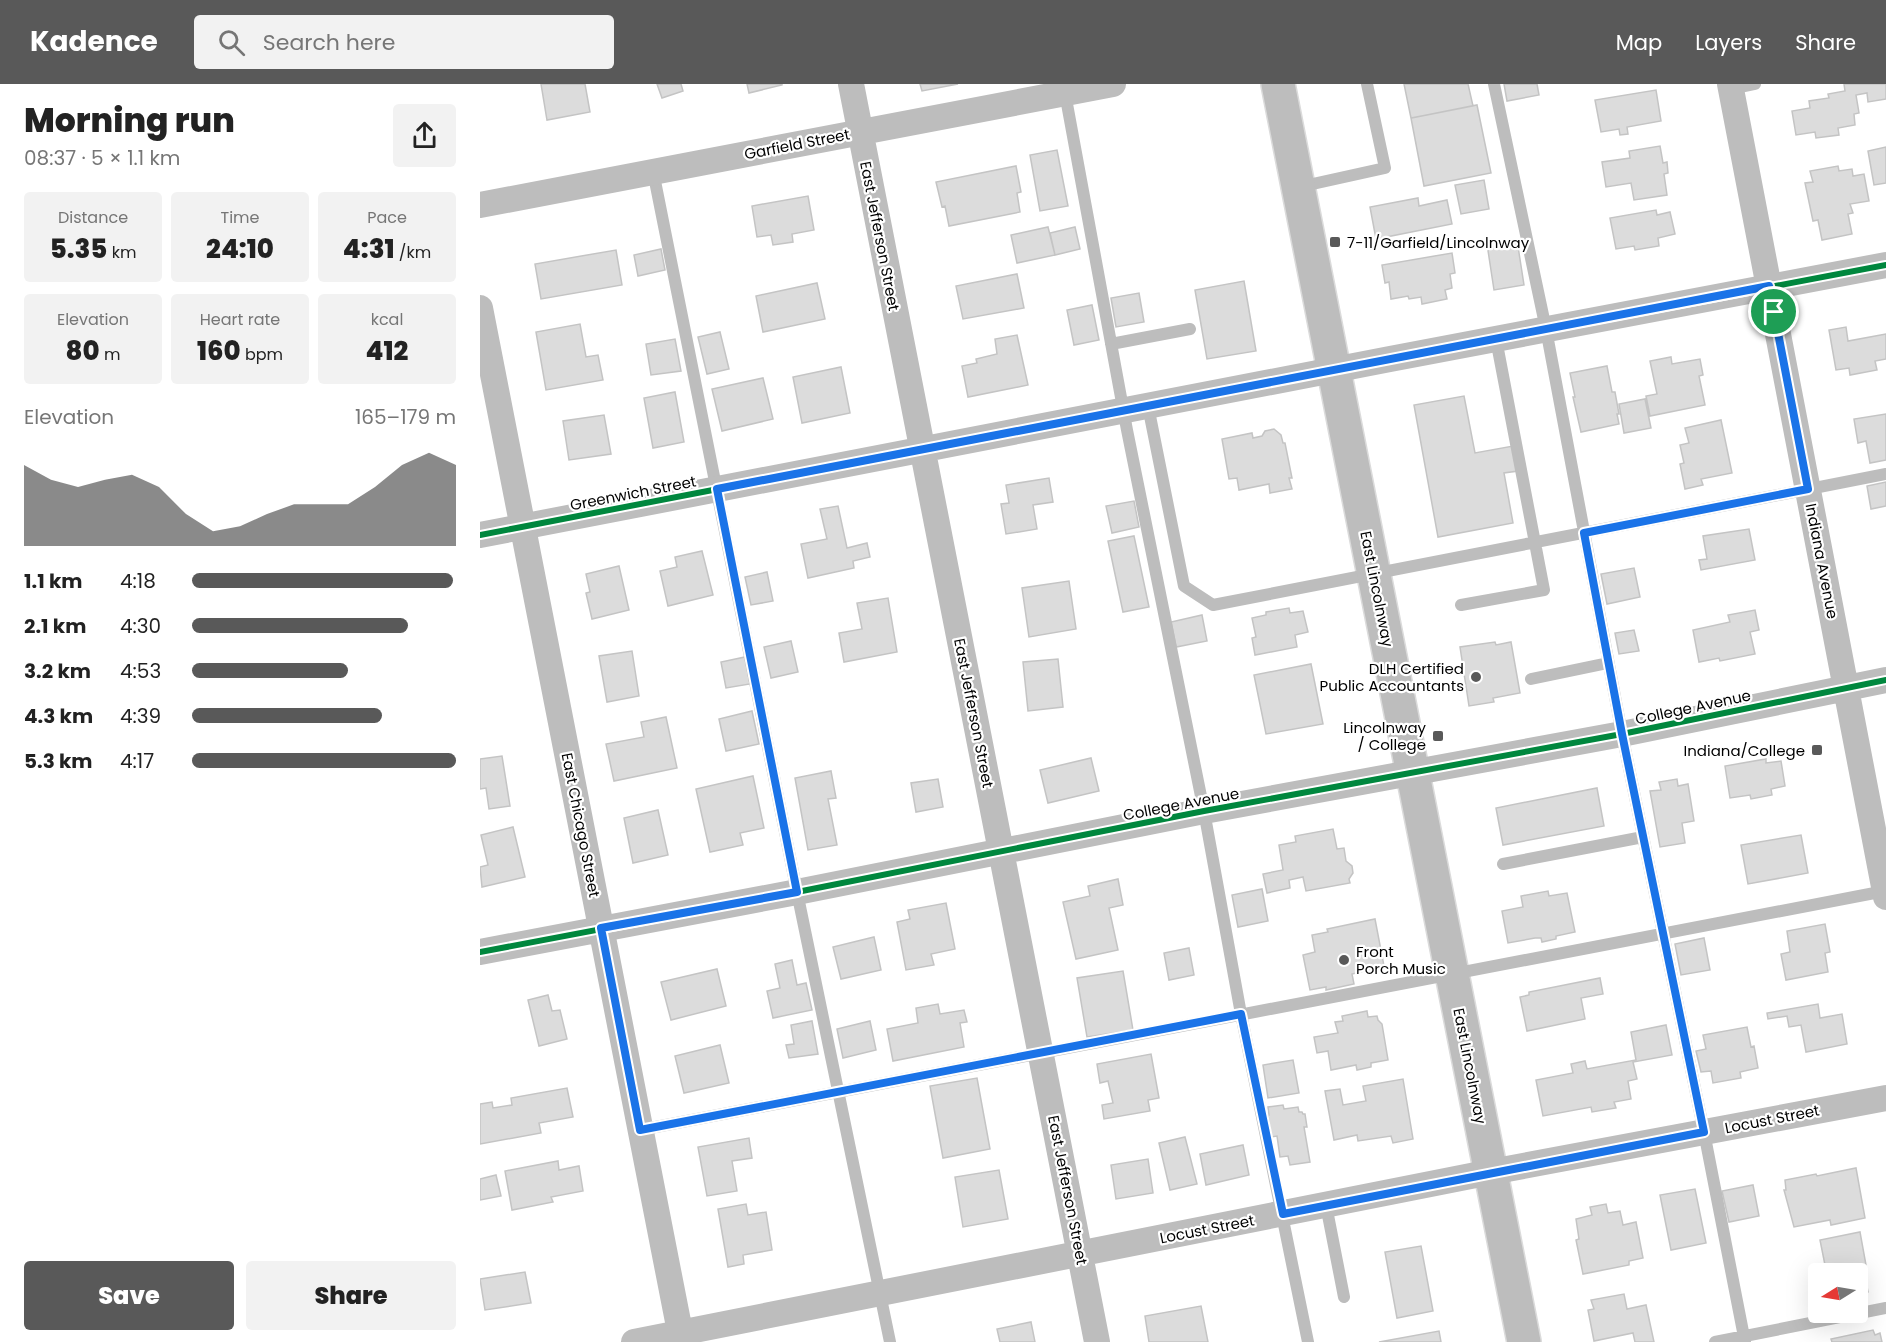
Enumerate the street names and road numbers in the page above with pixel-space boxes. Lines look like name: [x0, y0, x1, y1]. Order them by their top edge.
street label: Garfield Street: [742, 123, 852, 165]
street label: East Jefferson Street: [855, 159, 905, 313]
street label: Greenwich Street: [568, 470, 698, 516]
street label: Indiana Avenue: [1800, 501, 1844, 621]
street label: East Lincolnway: [1355, 529, 1399, 649]
street label: East Jefferson Street: [949, 636, 999, 790]
street label: College Avenue: [1633, 685, 1753, 729]
street label: East Chicago Street: [557, 751, 605, 899]
street label: College Avenue: [1121, 782, 1241, 826]
street label: East Lincolnway: [1448, 1006, 1492, 1126]
street label: Locust Street: [1723, 1100, 1821, 1138]
street label: East Jefferson Street: [1043, 1113, 1093, 1267]
street label: Locust Street: [1158, 1210, 1256, 1248]

